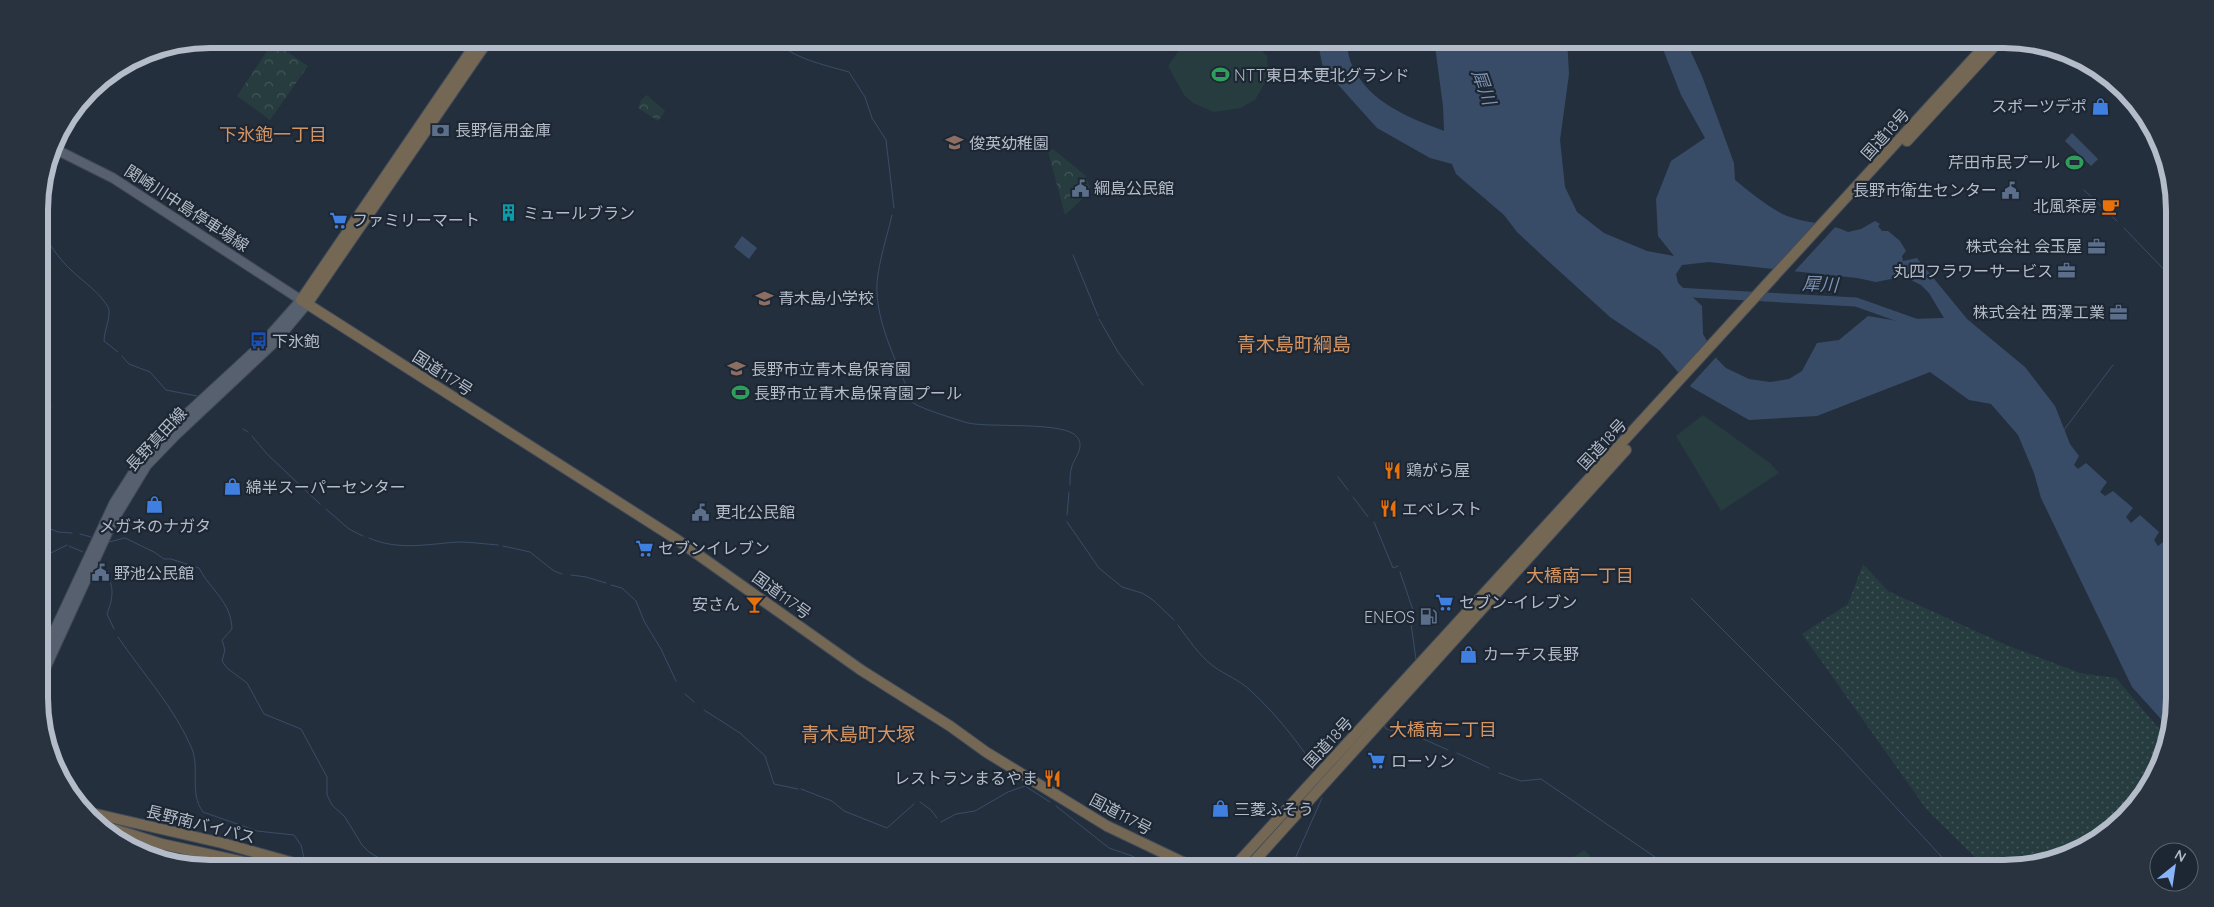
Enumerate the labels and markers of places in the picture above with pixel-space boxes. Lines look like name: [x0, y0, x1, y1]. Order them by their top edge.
sports icon: NTT東日本更北グランド: [1210, 65, 1230, 85]
place label: NTT東日本更北グランド: [1234, 65, 1409, 85]
place label: スポーツデポ: [1991, 96, 2087, 116]
shop icon: スポーツデポ: [2091, 96, 2111, 116]
bank icon: 長野信用金庫: [431, 120, 451, 140]
place label: 長野信用金庫: [455, 120, 551, 140]
school or university icon: 俊英幼稚園: [945, 133, 965, 153]
place label: 俊英幼稚園: [969, 133, 1049, 153]
place label: 芹田市民プール: [1948, 152, 2060, 172]
sports icon: 芹田市民プール: [2064, 152, 2084, 172]
public building icon: 綱島公民館: [1070, 178, 1090, 198]
place label: 綱島公民館: [1094, 178, 1174, 198]
place label: 長野市衛生センター: [1853, 180, 1997, 200]
public building icon: 長野市衛生センター: [2001, 180, 2021, 200]
place label: 北風茶房: [2033, 196, 2097, 216]
cafe icon: 北風茶房: [2101, 196, 2121, 216]
building icon: ミュールブラン: [499, 203, 519, 223]
place label: ミュールブラン: [523, 203, 635, 223]
supermarket icon: ファミリーマート: [328, 210, 348, 230]
place label: ファミリーマート: [352, 210, 480, 230]
place label: 株式会社 会玉屋: [1966, 236, 2082, 256]
office icon: 株式会社 会玉屋: [2086, 236, 2106, 256]
place label: 丸四フラワーサービス: [1893, 261, 2053, 281]
office icon: 丸四フラワーサービス: [2057, 261, 2077, 281]
school or university icon: 青木島小学校: [754, 288, 774, 308]
place label: 青木島小学校: [778, 288, 874, 308]
place label: 株式会社 西澤工業: [1973, 302, 2105, 322]
office icon: 株式会社 西澤工業: [2109, 302, 2129, 322]
bus stop icon: 下氷鉋: [248, 331, 268, 351]
place label: 下氷鉋: [272, 331, 320, 351]
school or university icon: 長野市立青木島保育園: [727, 359, 747, 379]
place label: 長野市立青木島保育園: [751, 359, 911, 379]
sports icon: 長野市立青木島保育園プール: [730, 383, 750, 403]
place label: 長野市立青木島保育園プール: [754, 383, 962, 403]
restaurant icon: 鶏がら屋: [1382, 460, 1402, 480]
place label: 鶏がら屋: [1406, 460, 1470, 480]
shop icon: 綿半スーパーセンター: [222, 477, 242, 497]
place label: 綿半スーパーセンター: [246, 477, 406, 497]
shop icon: メガネのナガタ: [145, 495, 165, 515]
restaurant icon: エベレスト: [1378, 499, 1398, 519]
place label: エベレスト: [1402, 499, 1482, 519]
public building icon: 更北公民館: [691, 502, 711, 522]
place label: 更北公民館: [715, 502, 795, 522]
place label: メガネのナガタ: [99, 516, 211, 536]
supermarket icon: セブンイレブン: [634, 538, 654, 558]
place label: セブンイレブン: [658, 538, 770, 558]
public building icon: 野池公民館: [90, 563, 110, 583]
place label: 野池公民館: [114, 563, 194, 583]
supermarket icon: セブン-イレブン: [1435, 592, 1455, 612]
place label: セブン-イレブン: [1459, 592, 1577, 612]
place label: 安さん: [692, 594, 740, 614]
bar icon: 安さん: [744, 594, 764, 614]
place label: ENEOS: [1364, 607, 1415, 627]
fuel station icon: ENEOS: [1419, 607, 1439, 627]
shop icon: カーチス長野: [1459, 644, 1479, 664]
place label: カーチス長野: [1483, 644, 1579, 664]
supermarket icon: ローソン: [1367, 751, 1387, 771]
place label: ローソン: [1391, 751, 1455, 771]
place label: レストランまるやま: [894, 768, 1038, 788]
restaurant icon: レストランまるやま: [1042, 768, 1062, 788]
shop icon: 三菱ふそう: [1210, 799, 1230, 819]
place label: 三菱ふそう: [1234, 799, 1314, 819]

